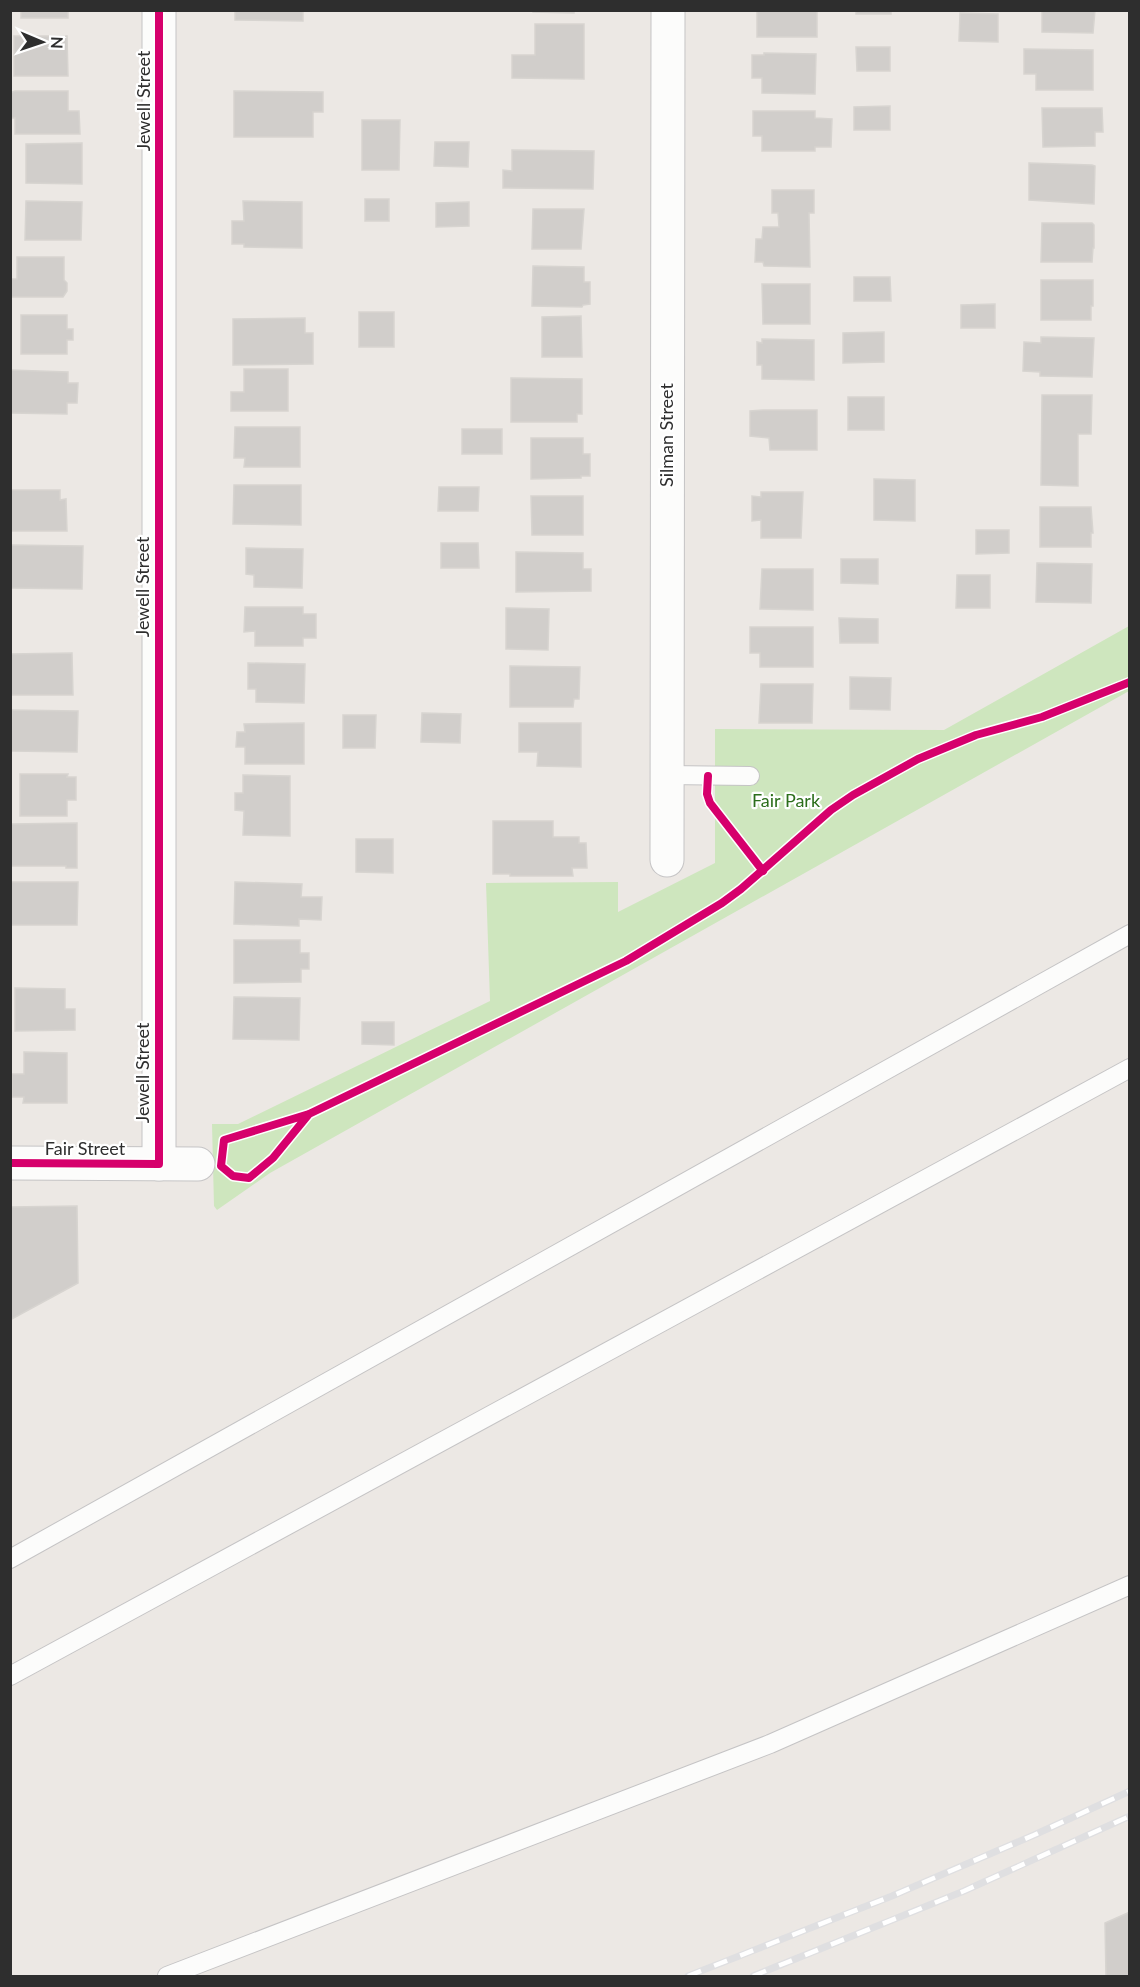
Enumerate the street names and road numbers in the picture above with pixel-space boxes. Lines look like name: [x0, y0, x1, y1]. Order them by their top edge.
street label: Jewell Street: [132, 50, 154, 151]
street label: Silman Street: [655, 382, 677, 487]
street label: Jewell Street: [131, 536, 153, 637]
street label: Jewell Street: [131, 1022, 153, 1123]
street label: Fair Street: [45, 1137, 126, 1159]

